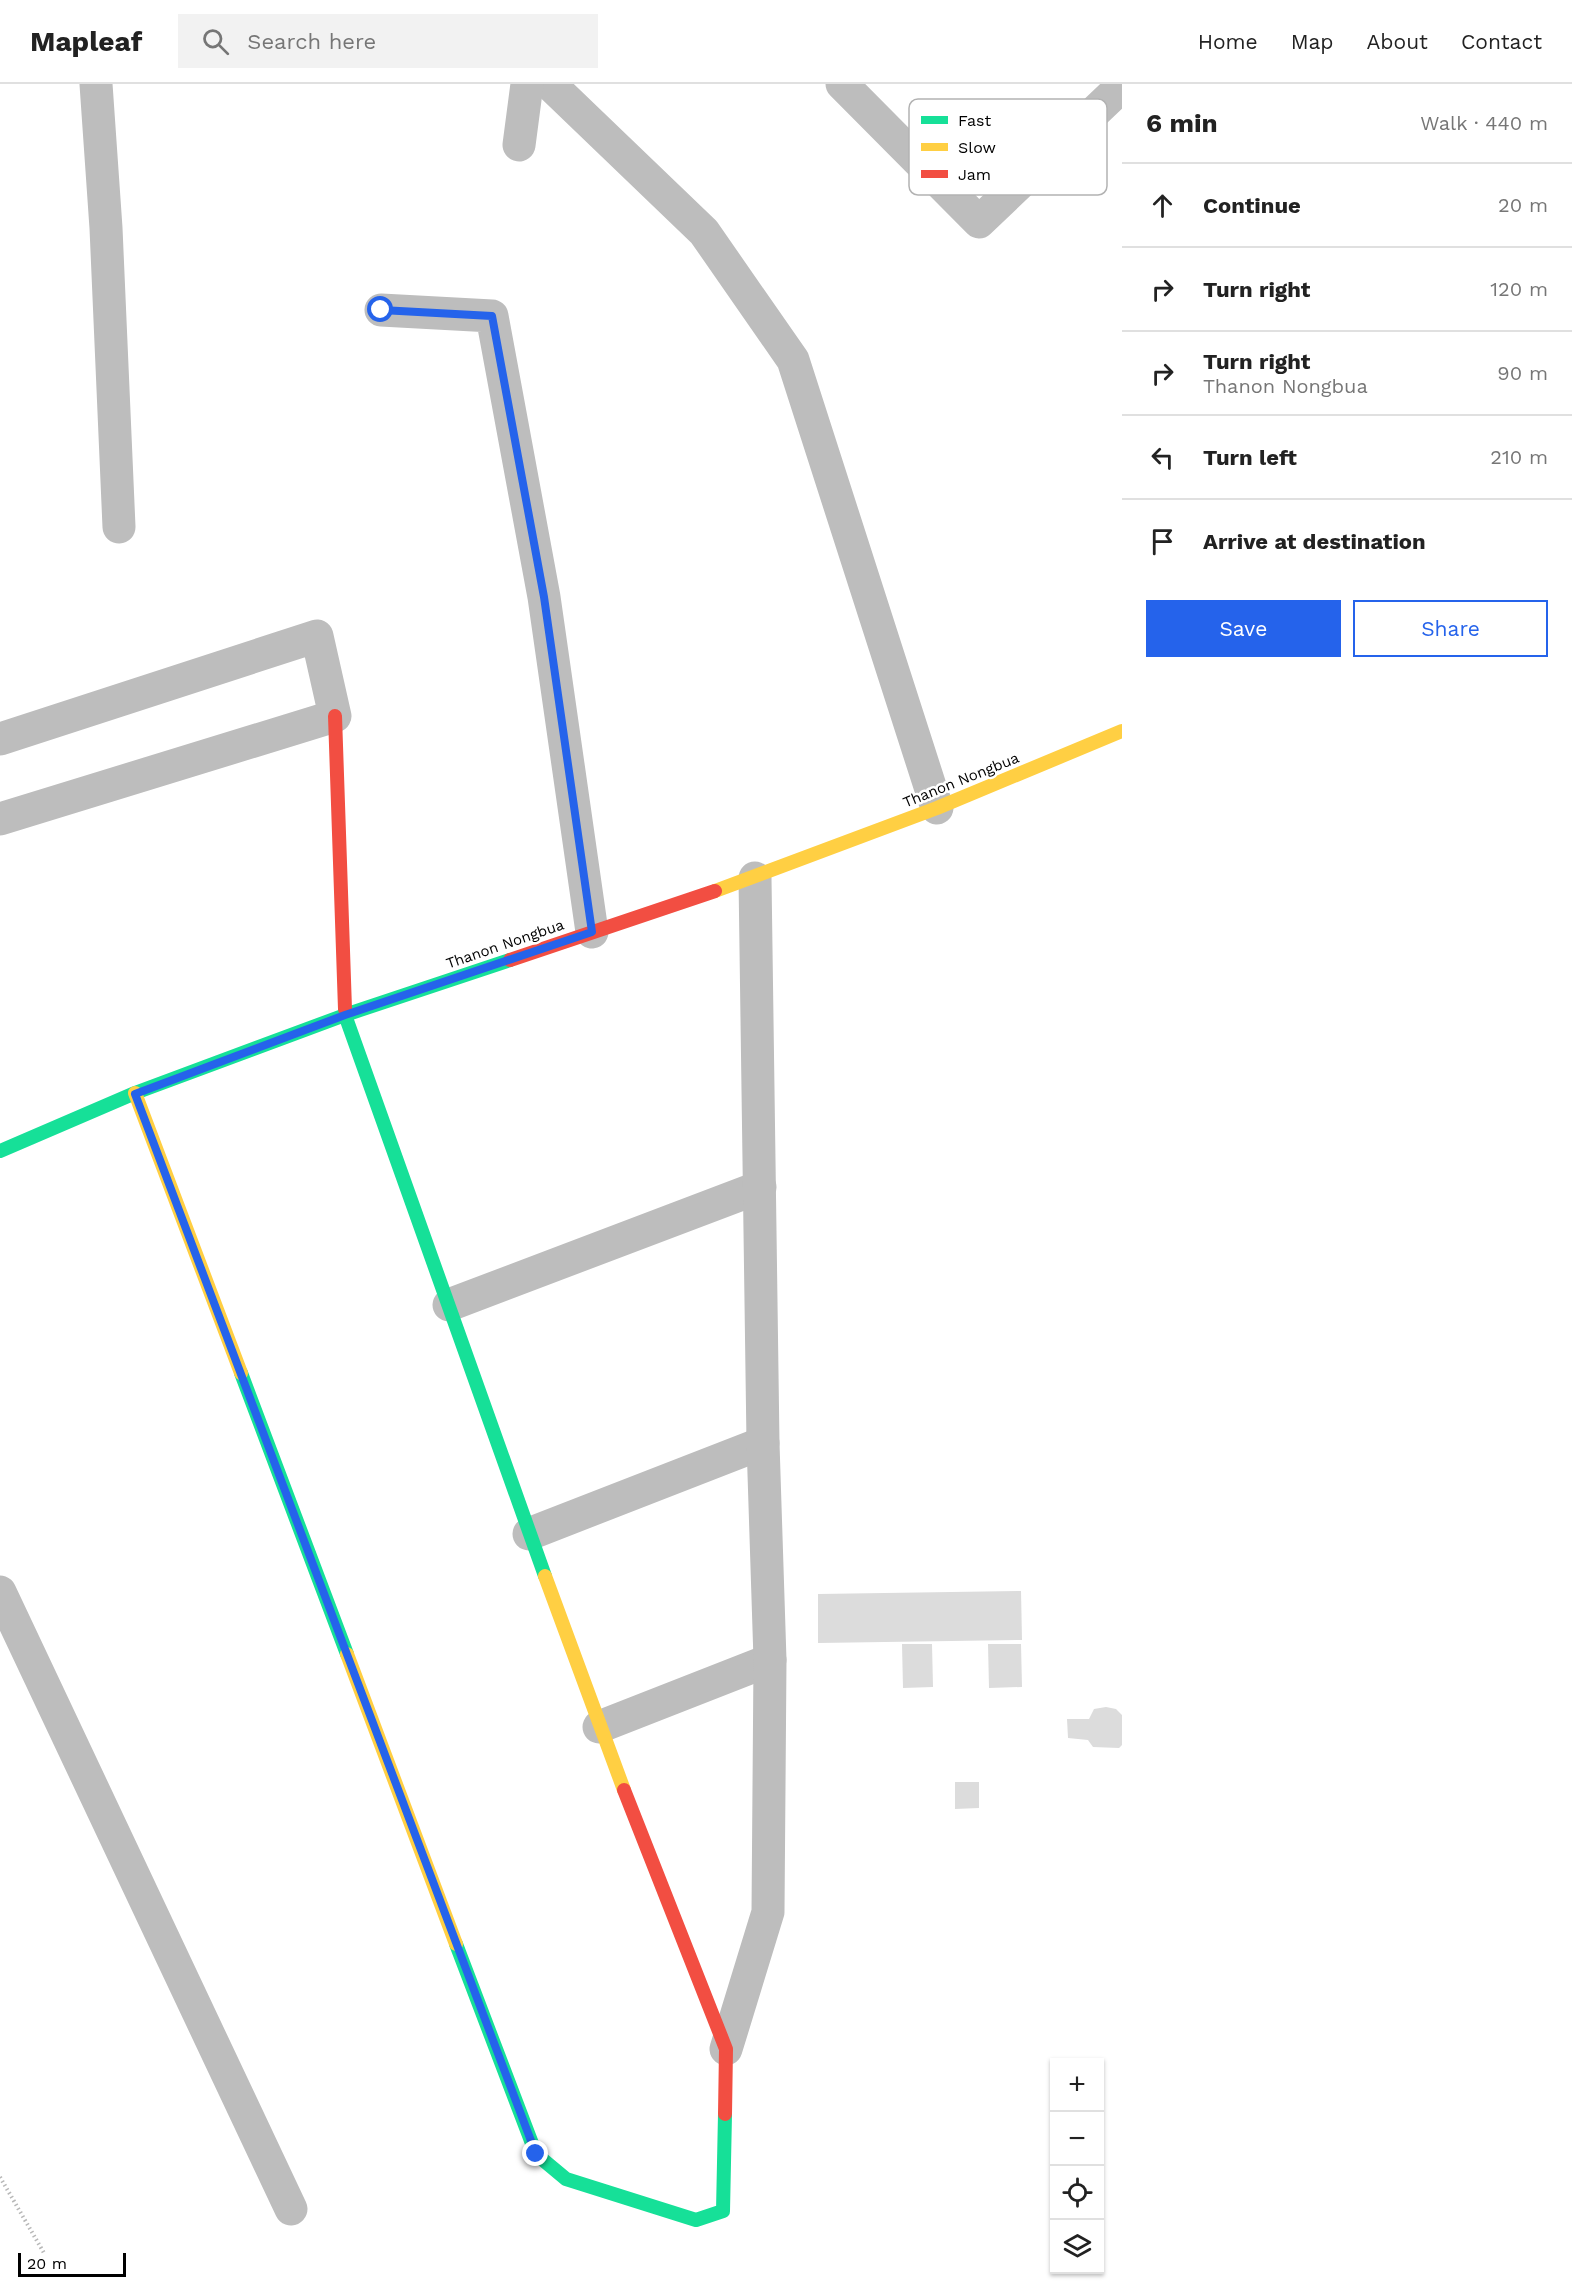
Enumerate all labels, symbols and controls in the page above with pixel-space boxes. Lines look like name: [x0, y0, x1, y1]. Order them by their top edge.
search box: [178, 14, 598, 68]
text: Mapleaf: [30, 25, 142, 58]
icon: search: [199, 25, 232, 58]
text: Search here: [247, 29, 376, 54]
text: Home: [1198, 29, 1258, 54]
text: Map: [1291, 29, 1334, 54]
text: About: [1367, 29, 1428, 54]
text: Contact: [1461, 29, 1542, 54]
legend: [909, 99, 1107, 195]
text: 6 min: [1146, 108, 1218, 138]
text: Fast: [958, 111, 991, 130]
text: Walk · 440 m: [1420, 111, 1548, 135]
text: Slow: [958, 138, 996, 157]
text: Jam: [958, 165, 991, 184]
icon: ahead: [1146, 189, 1179, 222]
text: Continue: [1203, 193, 1301, 218]
text: 20 m: [1498, 193, 1548, 217]
icon: right: [1146, 273, 1179, 306]
text: Turn right: [1203, 277, 1310, 302]
text: 120 m: [1490, 277, 1548, 301]
route start: [367, 296, 393, 322]
text: Turn right: [1203, 349, 1310, 374]
icon: right: [1146, 357, 1179, 390]
text: 90 m: [1497, 361, 1548, 385]
text: Thanon Nongbua: [1203, 374, 1368, 398]
icon: left: [1146, 441, 1179, 474]
text: Turn left: [1203, 445, 1297, 470]
text: 210 m: [1490, 445, 1548, 469]
icon: arrive: [1146, 525, 1179, 558]
text: Arrive at destination: [1203, 529, 1426, 554]
button: Save: [1146, 600, 1341, 657]
button: Share: [1353, 600, 1548, 657]
street label: Thanon Nongbua: [900, 748, 1022, 811]
street label: Thanon Nongbua: [444, 915, 567, 973]
map controls: [1050, 2058, 1104, 2274]
button: +: [1050, 2058, 1104, 2112]
button: −: [1050, 2112, 1104, 2166]
route end: [522, 2140, 548, 2166]
button: locate: [1050, 2166, 1104, 2220]
button: layers: [1050, 2220, 1104, 2274]
scale bar: [18, 2250, 126, 2278]
text: 20 m: [27, 2254, 67, 2273]

